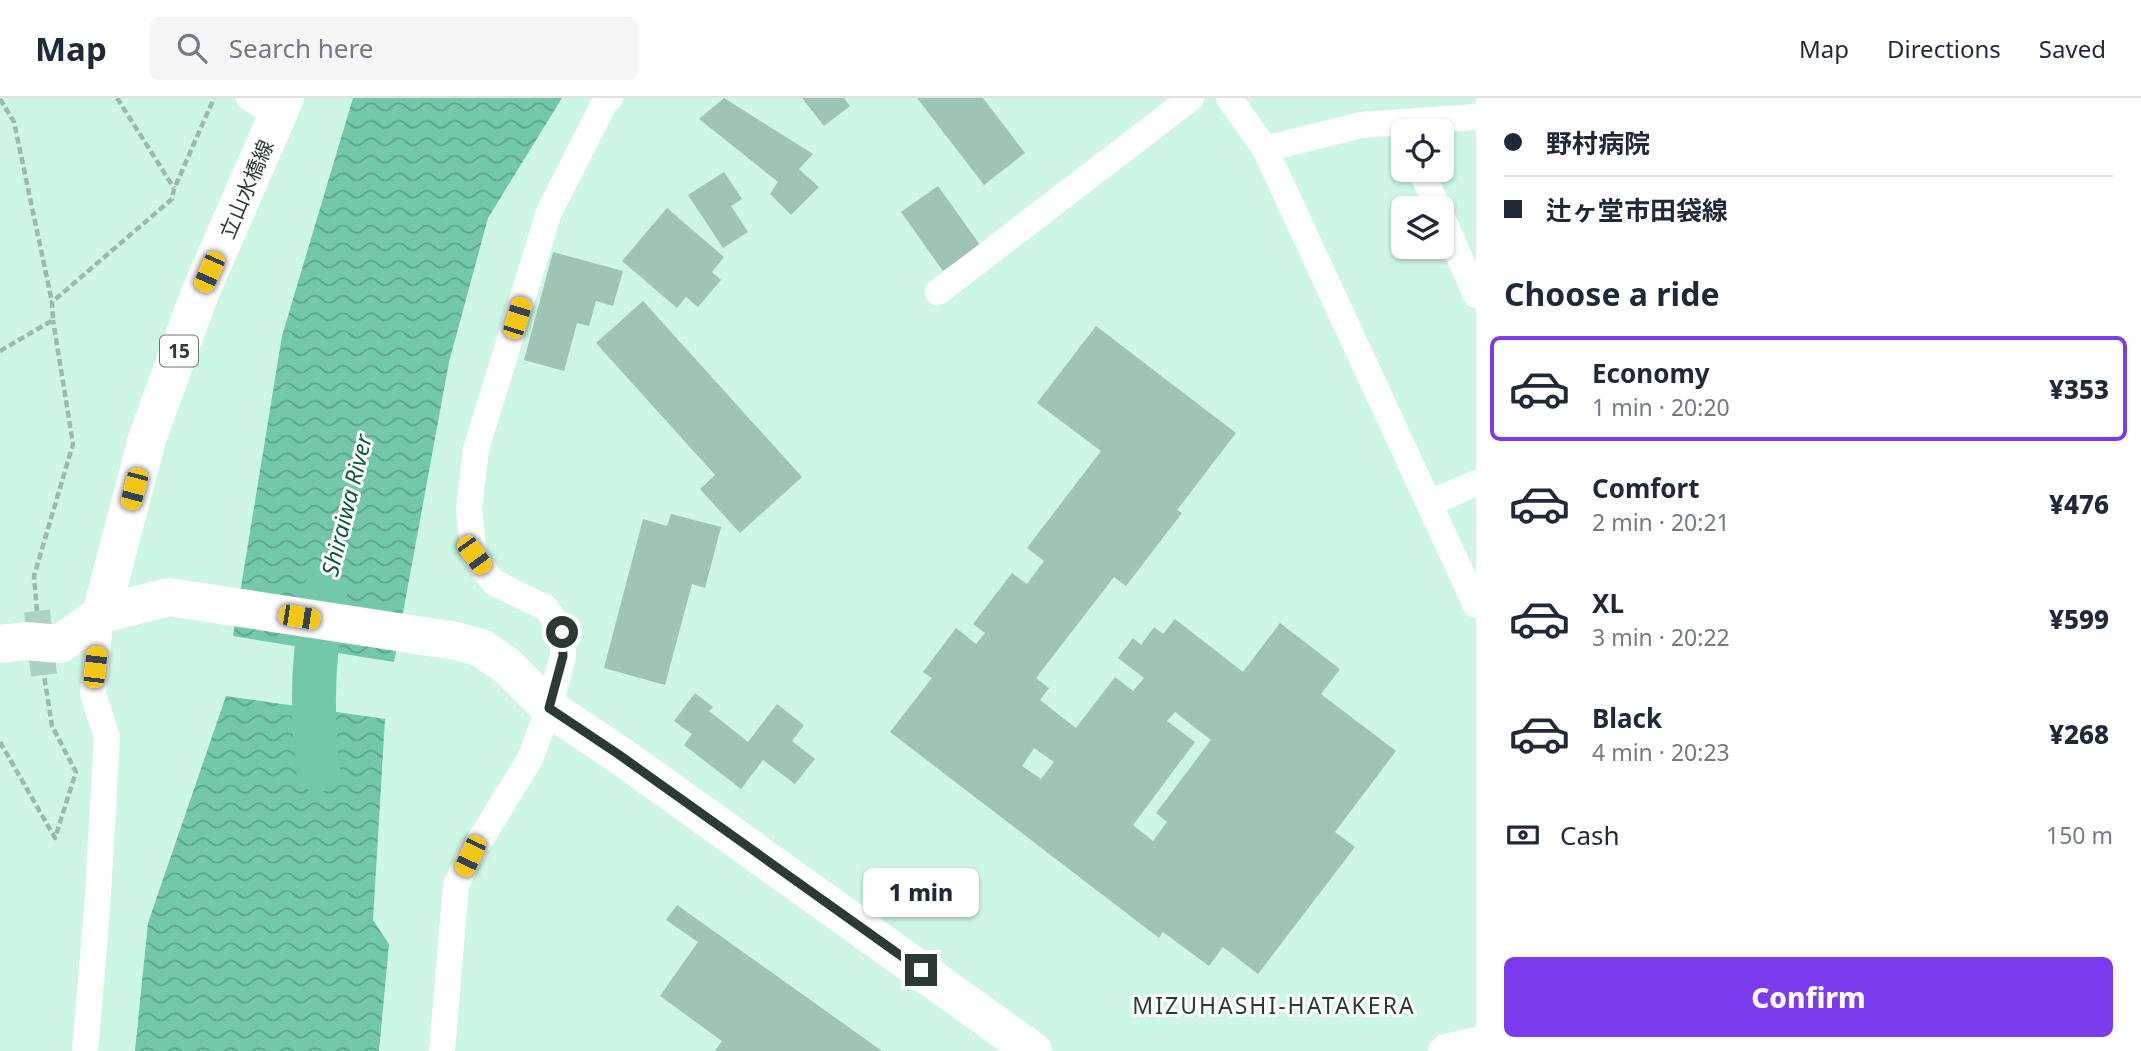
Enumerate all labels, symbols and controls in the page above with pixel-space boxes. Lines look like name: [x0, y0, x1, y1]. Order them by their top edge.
search box: [149, 17, 639, 80]
text: Map: [35, 26, 107, 71]
icon: search: [173, 29, 211, 67]
text: Search here: [229, 30, 373, 66]
text: Map: [1799, 32, 1849, 65]
text: Directions: [1887, 32, 2001, 65]
text: Saved: [2039, 32, 2106, 65]
map controls: [1391, 119, 1454, 259]
button: locate: [1391, 119, 1454, 182]
text: 野村病院: [1546, 125, 1650, 161]
street label: 立山水橋線: [213, 135, 279, 243]
text: 辻ヶ堂市田袋線: [1546, 192, 1728, 228]
button: layers: [1391, 196, 1454, 259]
car: [191, 249, 228, 295]
text: Choose a ride: [1504, 272, 1720, 315]
car: [501, 295, 534, 341]
road number: 15: [160, 336, 198, 366]
text: Economy: [1592, 355, 1710, 391]
icon: car: [1508, 357, 1571, 420]
text: ¥353: [2049, 371, 2109, 407]
text: 1 min · 20:20: [1592, 391, 1730, 423]
water label: Shiraiwa River: [313, 430, 379, 579]
car: [119, 466, 150, 512]
text: Comfort: [1592, 470, 1700, 506]
icon: car: [1508, 472, 1571, 535]
text: ¥476: [2049, 486, 2109, 522]
text: 2 min · 20:21: [1592, 506, 1730, 538]
car: [454, 532, 495, 578]
text: XL: [1592, 585, 1624, 621]
icon: car: [1508, 587, 1571, 650]
text: ¥599: [2049, 601, 2109, 637]
car: [277, 603, 322, 631]
route start: [546, 616, 578, 648]
text: 3 min · 20:22: [1592, 621, 1730, 653]
car: [83, 645, 108, 689]
text: Black: [1592, 700, 1662, 736]
icon: car: [1508, 702, 1571, 765]
text: ¥268: [2049, 716, 2109, 752]
text: 4 min · 20:23: [1592, 736, 1730, 768]
icon: cash: [1504, 816, 1542, 854]
text: Cash: [1560, 817, 1620, 853]
text: 150 m: [2046, 819, 2113, 851]
car: [452, 833, 489, 879]
callout: 1 min: [863, 868, 979, 918]
text: 1 min: [889, 876, 953, 908]
route end: [905, 954, 937, 986]
button: Confirm: [1504, 957, 2113, 1037]
district label: MIZUHASHI-HATAKERA: [1132, 989, 1416, 1021]

